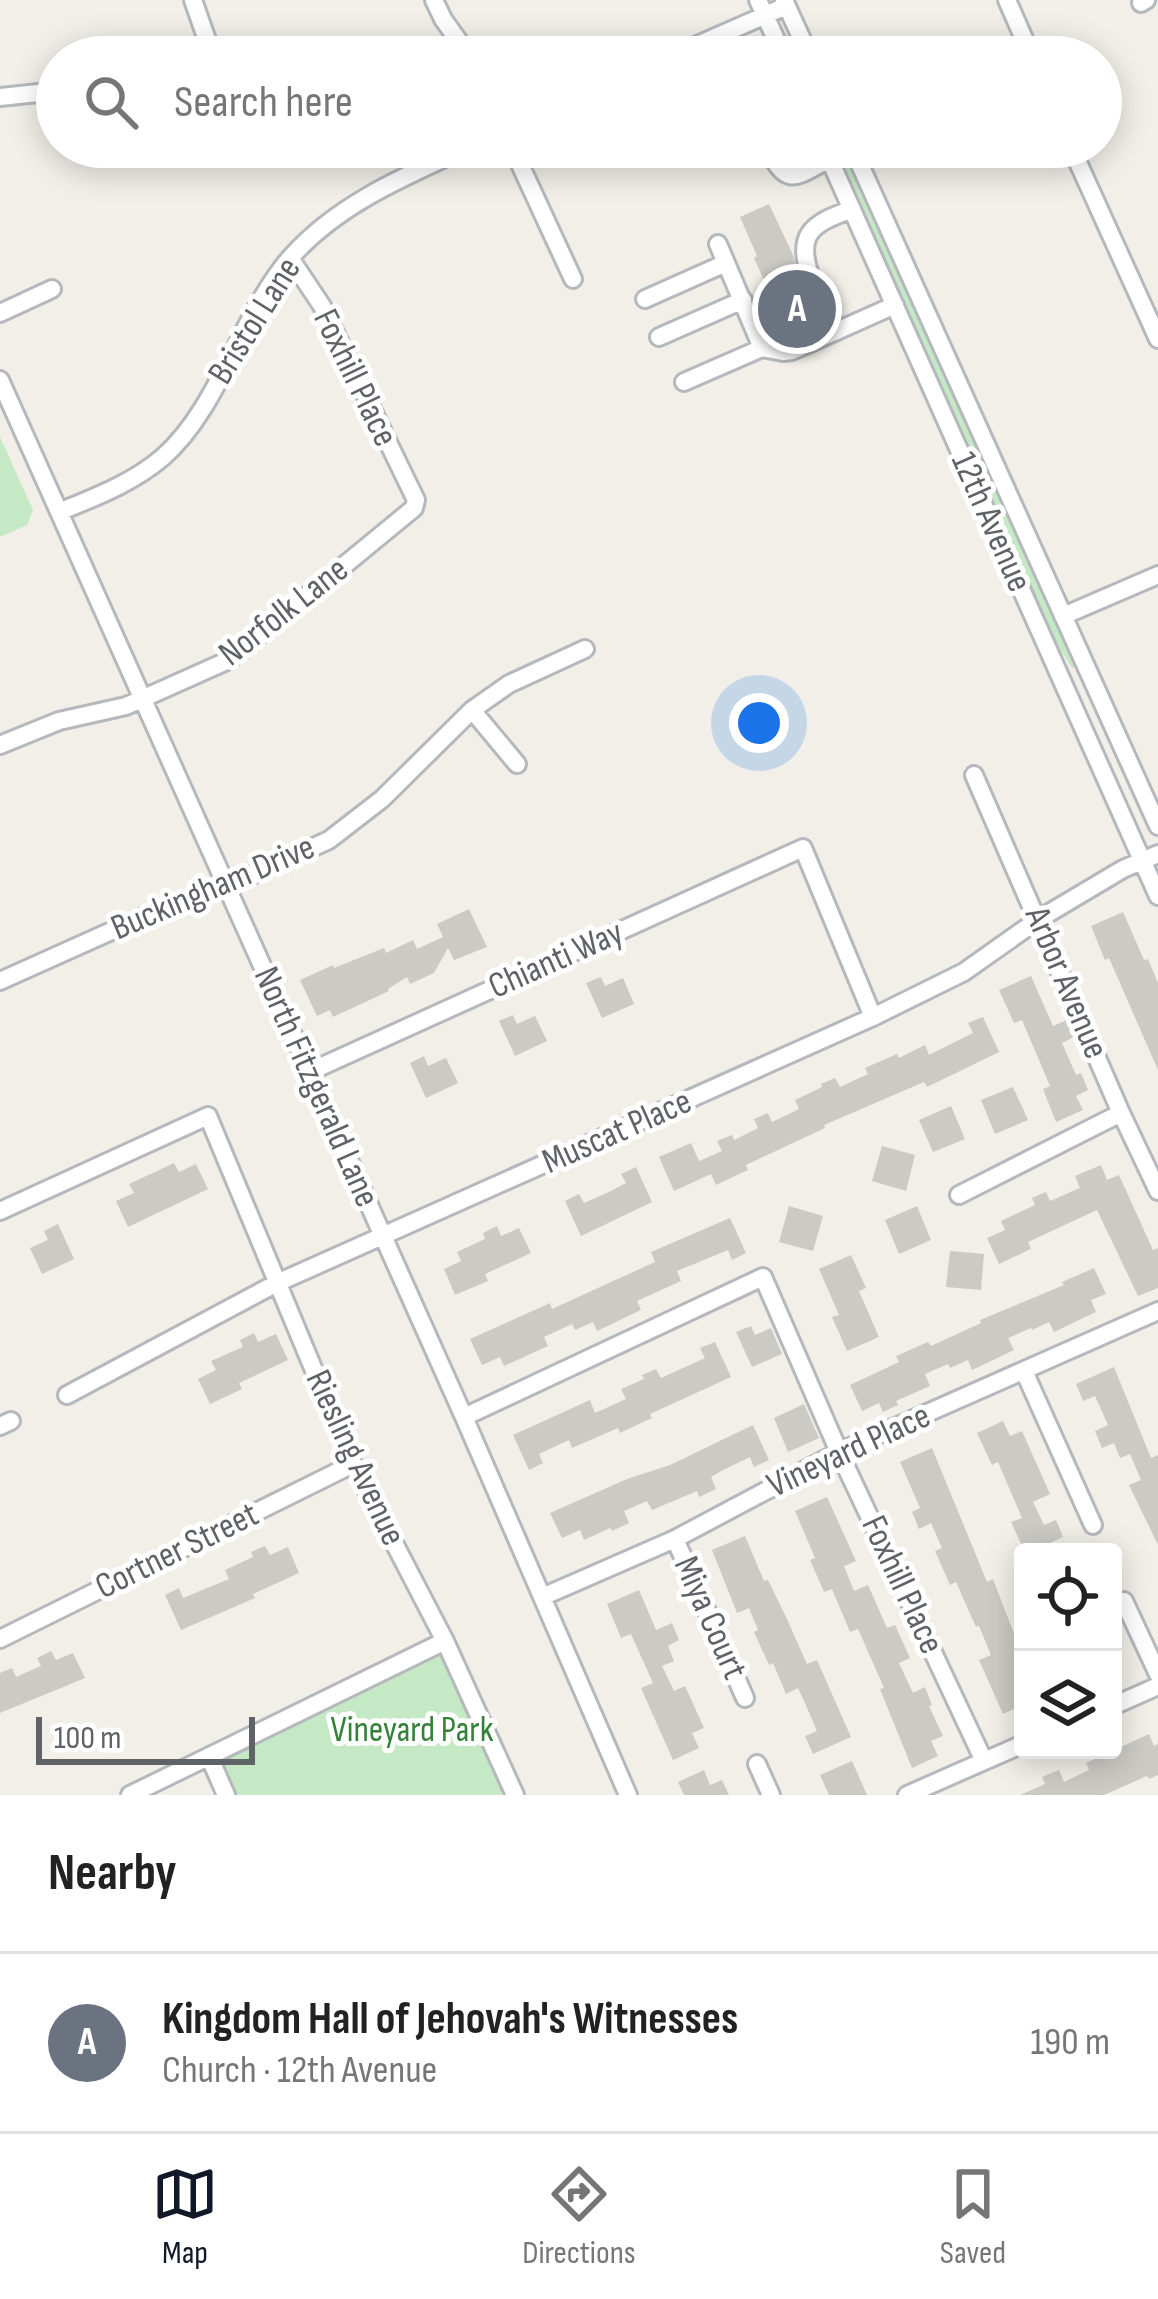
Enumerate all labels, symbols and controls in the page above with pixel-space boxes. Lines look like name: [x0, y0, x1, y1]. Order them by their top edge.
search box: [36, 36, 1122, 168]
icon: search: [78, 69, 144, 135]
text: Search here: [174, 75, 353, 130]
street label: Bristol Lane: [199, 250, 311, 392]
pin: A: [758, 264, 836, 354]
street label: Foxhill Place: [303, 303, 407, 453]
street label: 12th Avenue: [941, 446, 1041, 598]
street label: Norfolk Lane: [211, 548, 357, 676]
your location: [729, 693, 789, 753]
street label: Buckingham Drive: [105, 826, 321, 950]
street label: Arbor Avenue: [1014, 900, 1117, 1065]
street label: Chianti Way: [482, 911, 630, 1009]
street label: North Fitzgerald Lane: [244, 960, 388, 1214]
street label: Muscat Place: [536, 1080, 698, 1184]
street label: Riesling Avenue: [296, 1364, 414, 1552]
street label: Vineyard Place: [761, 1395, 937, 1507]
street label: Cortner Street: [89, 1493, 265, 1609]
street label: Foxhill Place: [851, 1509, 953, 1661]
map controls: [1014, 1543, 1122, 1759]
button: locate: [1014, 1543, 1122, 1651]
street label: Miya Court: [664, 1550, 756, 1686]
button: layers: [1014, 1651, 1122, 1759]
park label: Vineyard Park: [331, 1709, 494, 1752]
scale bar: [36, 1711, 255, 1764]
text: 100 m: [54, 1718, 121, 1758]
text: Nearby: [48, 1843, 177, 1904]
text: Kingdom Hall of Jehovah's Witnesses: [162, 1992, 738, 2047]
text: A: [78, 2019, 96, 2066]
text: 190 m: [1030, 2019, 1110, 2066]
text: Church · 12th Avenue: [162, 2047, 437, 2094]
tab: Map: [152, 2161, 218, 2273]
tab: Directions: [522, 2161, 636, 2273]
tab: Saved: [940, 2161, 1006, 2273]

